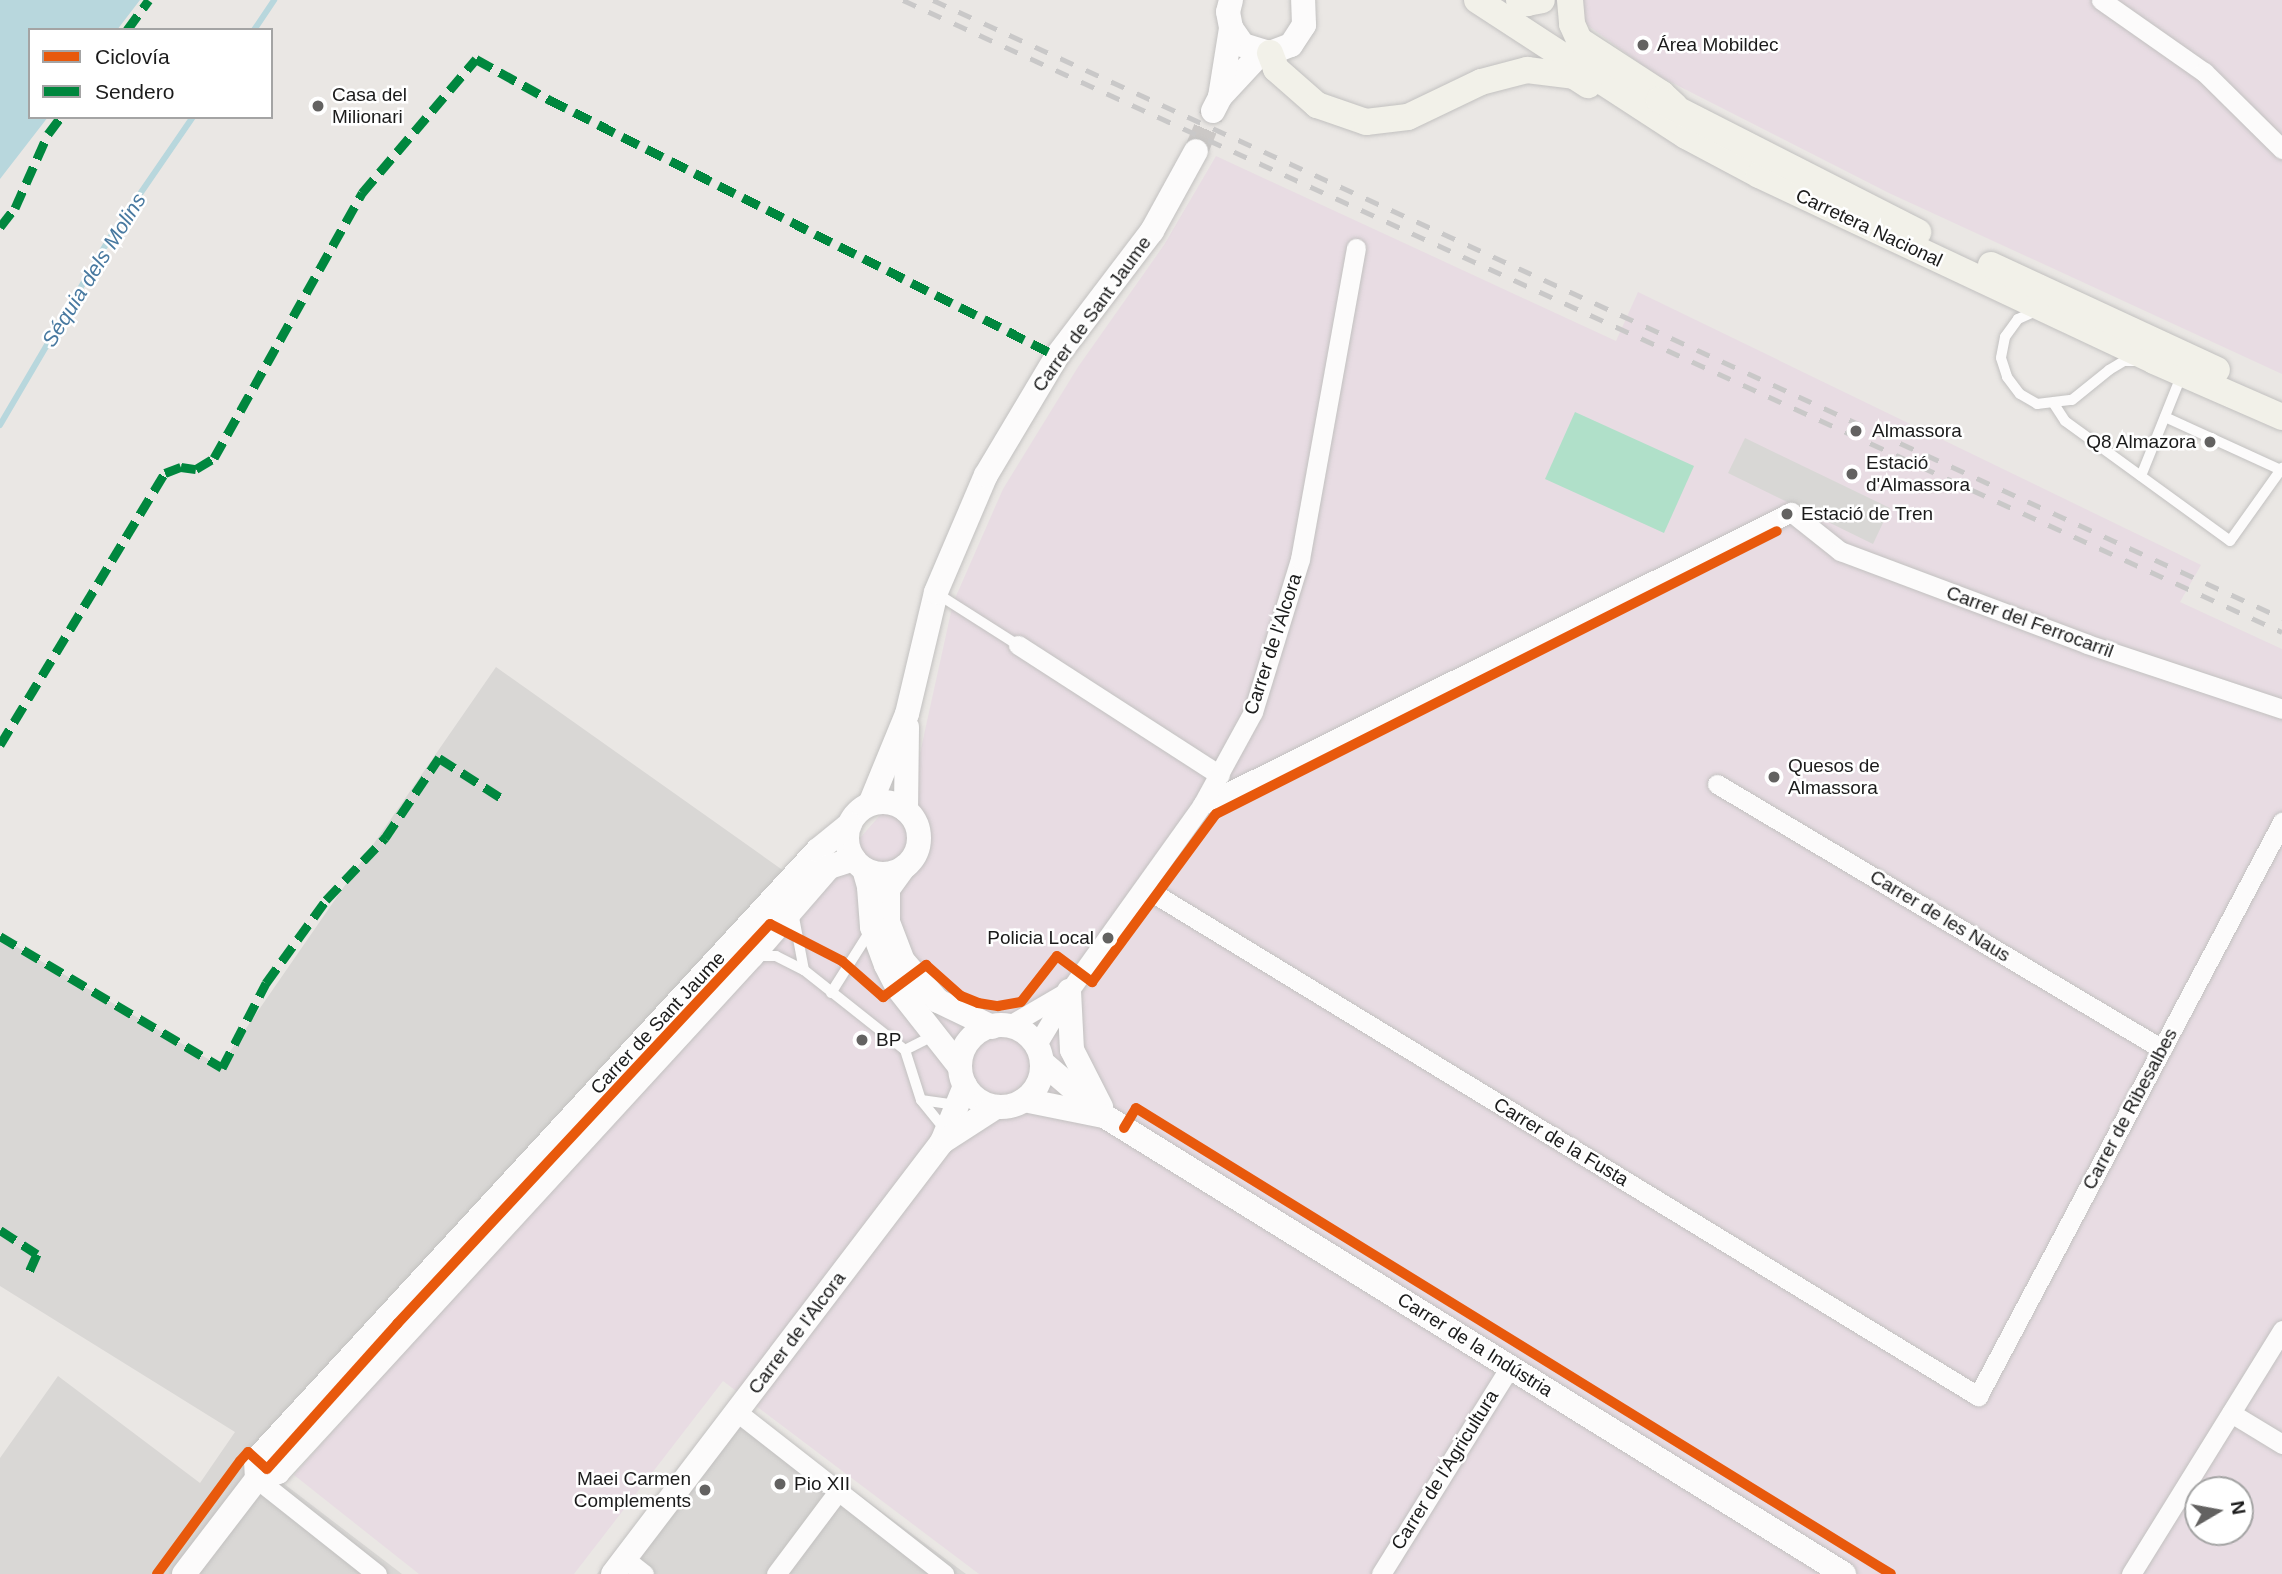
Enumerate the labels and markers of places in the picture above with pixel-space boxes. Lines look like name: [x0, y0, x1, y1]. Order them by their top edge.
place label: Área Mobildec: [1657, 34, 1778, 56]
marker: Área Mobildec: [1635, 37, 1651, 53]
place label: Casa del Milionari: [332, 84, 407, 128]
marker: Casa del Milionari: [310, 98, 326, 114]
place label: Almassora: [1872, 420, 1962, 442]
marker: Almassora: [1846, 421, 1866, 441]
place label: Q8 Almazora: [2085, 431, 2196, 453]
marker: Q8 Almazora: [2202, 434, 2218, 450]
place label: Estació d'Almassora: [1866, 452, 1970, 496]
marker: Estació d'Almassora: [1844, 466, 1860, 482]
place label: Estació de Tren: [1801, 503, 1933, 525]
marker: Estació de Tren: [1779, 506, 1795, 522]
place label: Quesos de Almassora: [1788, 755, 1880, 799]
marker: Quesos de Almassora: [1766, 769, 1782, 785]
place label: Policia Local: [987, 927, 1094, 949]
marker: Policia Local: [1100, 930, 1116, 946]
place label: BP: [876, 1029, 901, 1051]
marker: BP: [854, 1032, 870, 1048]
place label: Maei Carmen Complements: [574, 1468, 691, 1512]
place label: Pio XII: [794, 1473, 850, 1495]
marker: Pio XII: [772, 1476, 788, 1492]
marker: Maei Carmen Complements: [697, 1482, 713, 1498]

